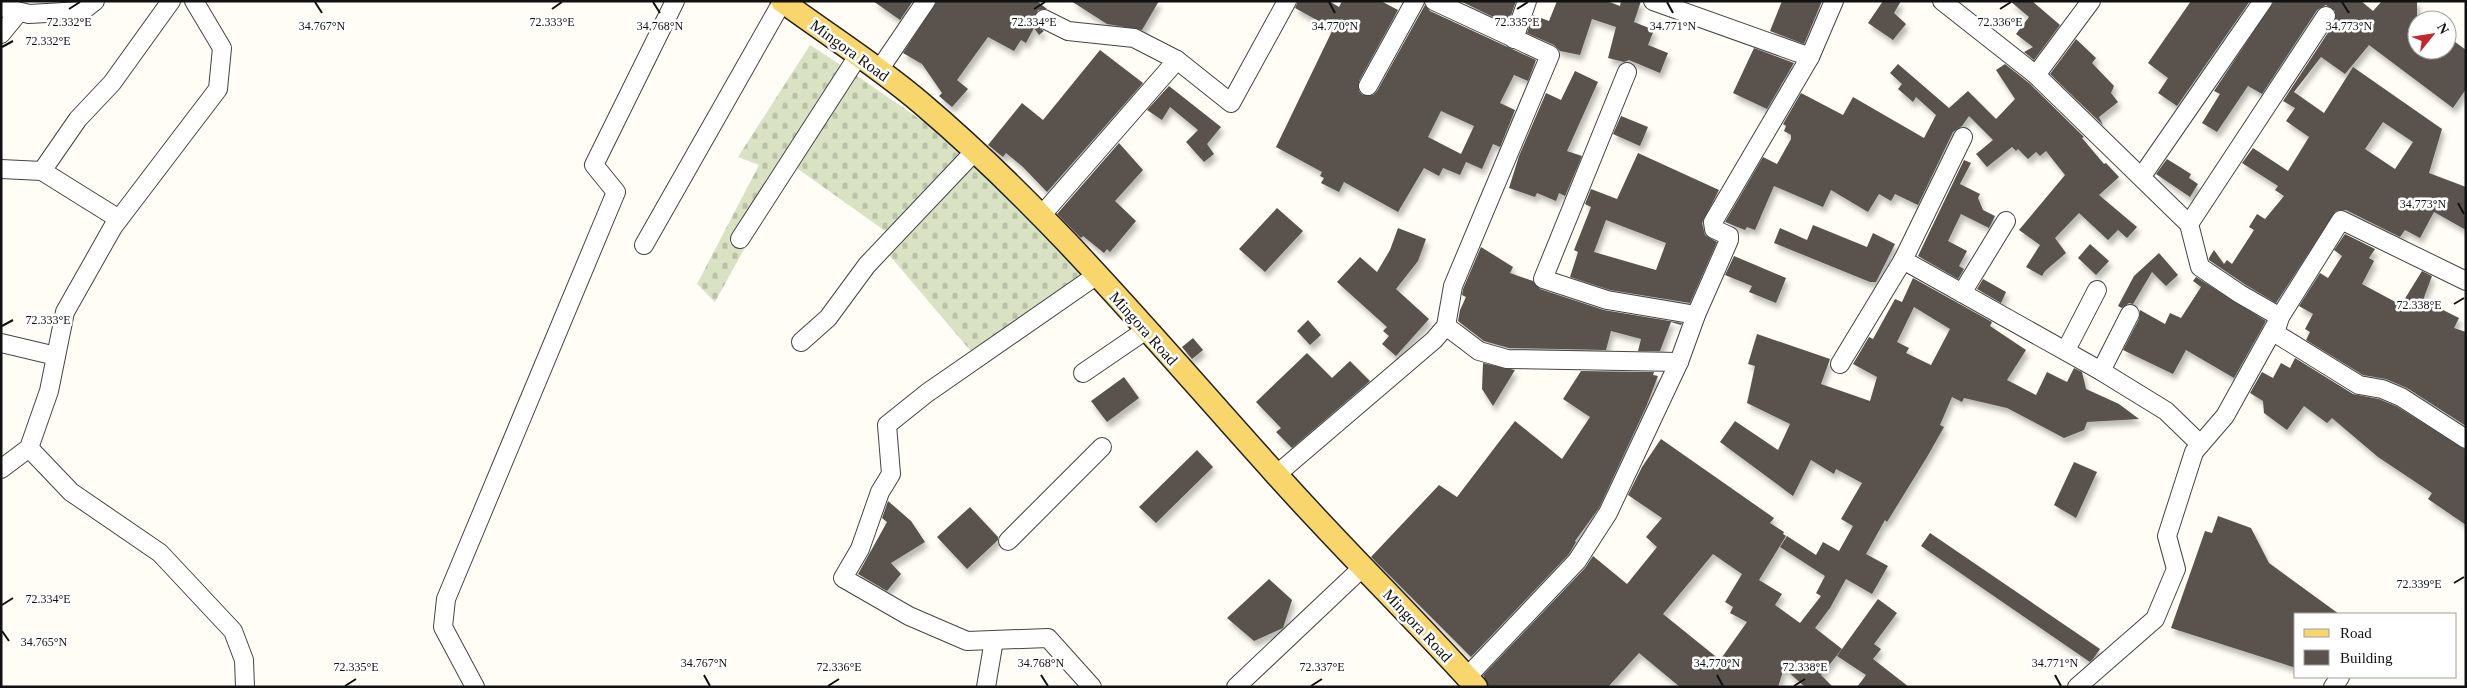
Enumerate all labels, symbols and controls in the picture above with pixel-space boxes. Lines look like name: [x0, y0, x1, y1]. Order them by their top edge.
north arrow: [2407, 10, 2457, 60]
text: 72.332°E: [46, 15, 92, 29]
text: 72.333°E: [529, 15, 575, 29]
text: 72.334°E: [1011, 15, 1057, 29]
text: 72.335°E: [1494, 15, 1540, 29]
text: 72.336°E: [1977, 15, 2023, 29]
street label: Mingora Road: [807, 16, 892, 85]
text: 34.767°N: [299, 19, 346, 33]
text: 34.768°N: [637, 19, 684, 33]
text: 34.770°N: [1312, 19, 1359, 33]
text: 34.771°N: [1650, 19, 1697, 33]
text: 34.773°N: [2326, 19, 2373, 33]
text: N: [2434, 21, 2452, 37]
text: 72.332°E: [25, 34, 71, 48]
text: 34.773°N: [2400, 197, 2447, 211]
street label: Mingora Road: [1105, 288, 1181, 369]
text: 72.338°E: [2396, 298, 2442, 312]
text: 72.333°E: [25, 313, 71, 327]
text: 72.339°E: [2396, 577, 2442, 591]
street label: Mingora Road: [1379, 586, 1456, 666]
text: 72.334°E: [25, 592, 71, 606]
legend: [2294, 613, 2457, 678]
text: Road: [2340, 625, 2372, 641]
text: 34.765°N: [21, 635, 68, 649]
text: Building: [2340, 650, 2393, 666]
text: 34.767°N: [681, 656, 728, 670]
text: 34.768°N: [1018, 656, 1065, 670]
text: 34.770°N: [1694, 656, 1741, 670]
text: 34.771°N: [2032, 656, 2079, 670]
text: 72.335°E: [333, 660, 379, 674]
text: 72.336°E: [816, 660, 862, 674]
text: 72.337°E: [1299, 660, 1345, 674]
text: 72.338°E: [1782, 660, 1828, 674]

